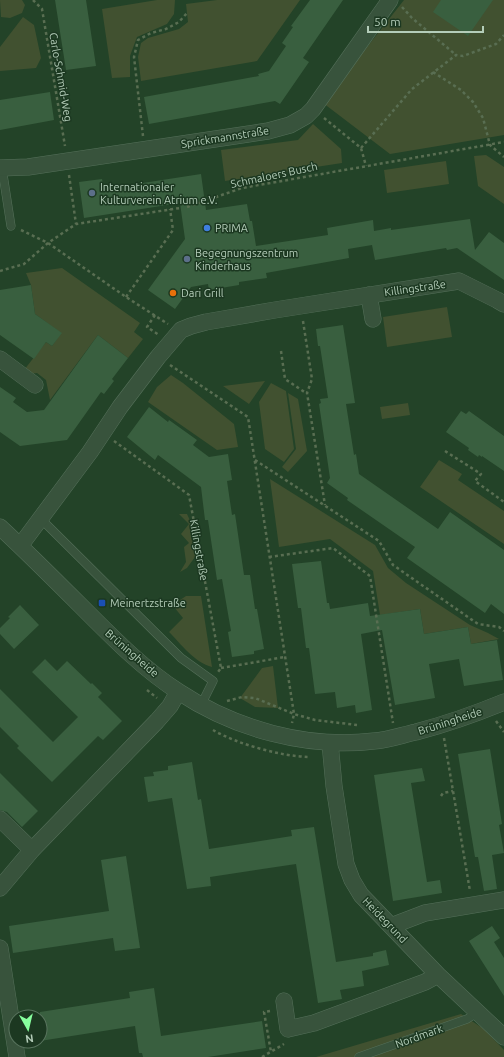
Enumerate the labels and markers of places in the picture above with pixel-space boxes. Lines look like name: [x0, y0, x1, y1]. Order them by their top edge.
place label: Internationaler Kulturverein Atrium e.V.: [100, 181, 218, 206]
marker: Internationaler Kulturverein Atrium e.V.: [87, 188, 97, 198]
place label: PRIMA: [215, 222, 249, 234]
marker: PRIMA: [202, 223, 212, 233]
place label: Begegnungszentrum Kinderhaus: [195, 247, 298, 272]
marker: Begegnungszentrum Kinderhaus: [182, 254, 192, 264]
place label: Dari Grill: [181, 287, 224, 299]
marker: Dari Grill: [168, 288, 178, 298]
place label: Meinertzstraße: [110, 597, 186, 609]
marker: Meinertzstraße: [97, 598, 107, 608]

